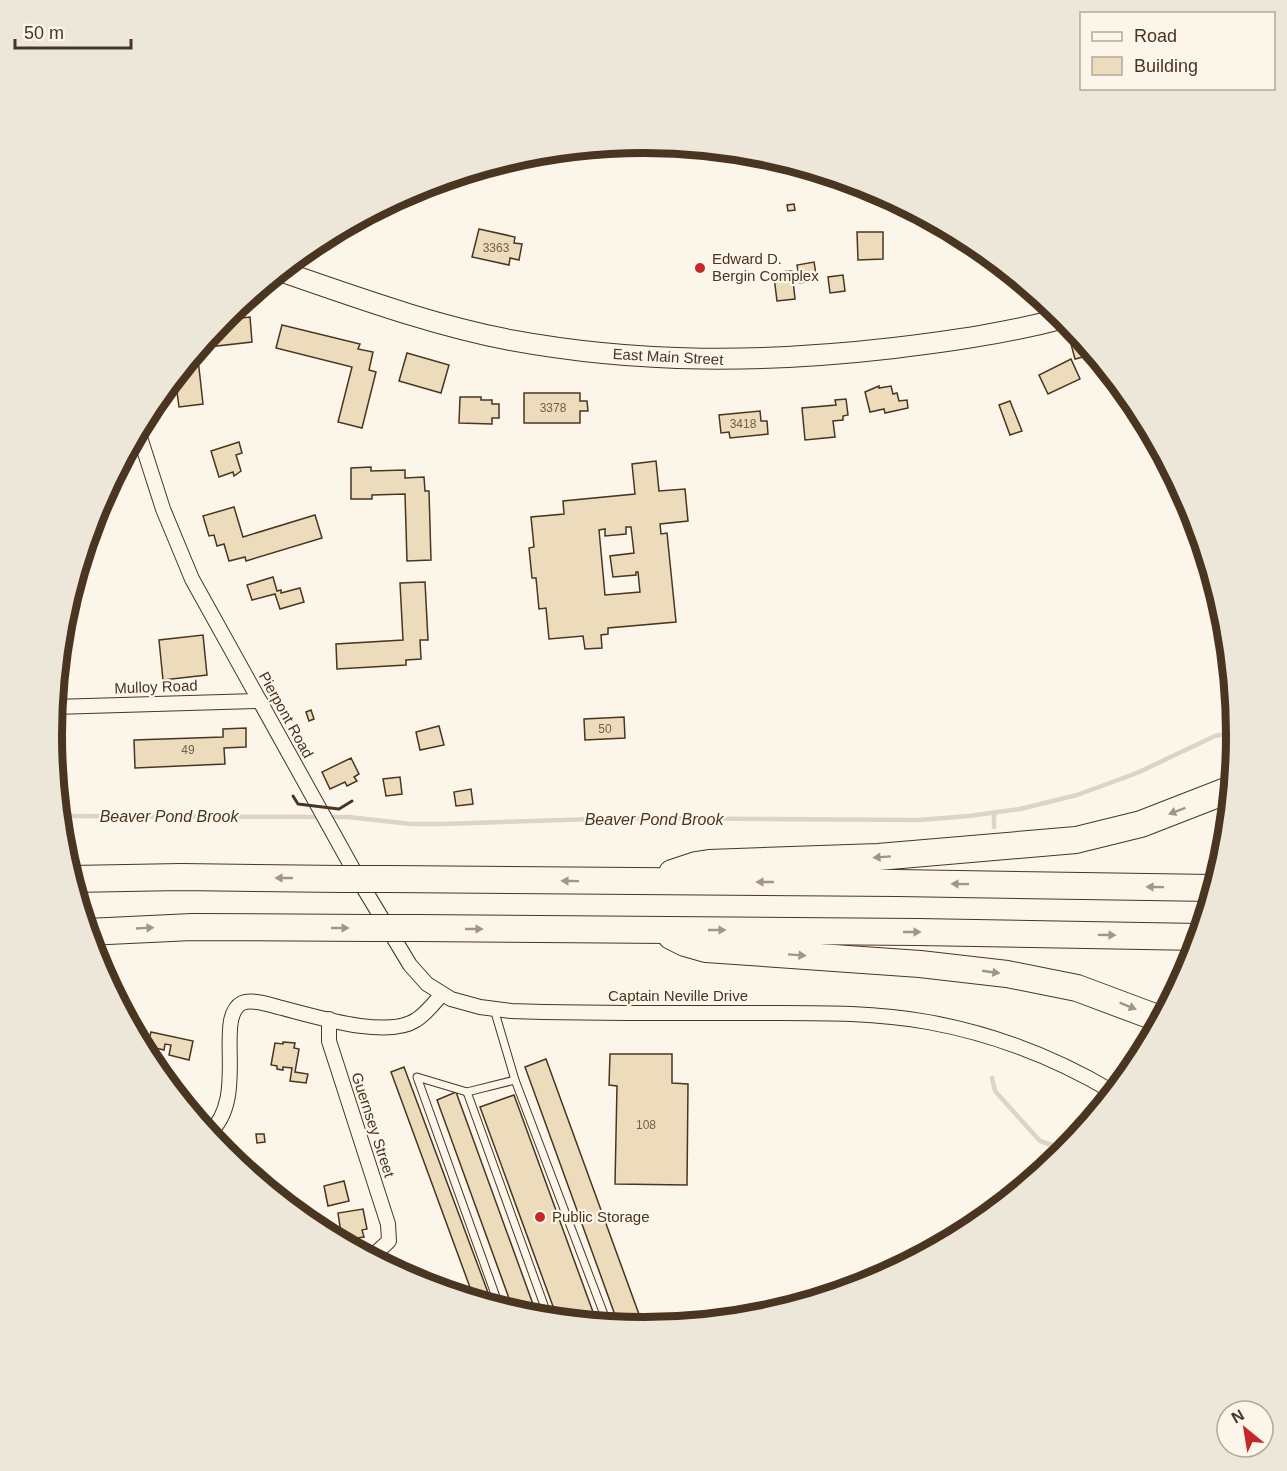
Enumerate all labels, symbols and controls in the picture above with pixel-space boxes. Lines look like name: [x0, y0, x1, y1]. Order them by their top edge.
scale bar: [15, 12, 130, 50]
legend: [1080, 12, 1275, 90]
text: 50 m: [24, 23, 64, 43]
text: Road: [1134, 26, 1177, 46]
text: Building: [1134, 56, 1198, 76]
house number: 3363: [483, 241, 510, 255]
place label: Edward D. Bergin Complex: [712, 250, 819, 284]
marker: Edward D. Bergin Complex: [693, 261, 707, 275]
street label: East Main Street: [612, 345, 725, 368]
house number: 3378: [540, 401, 567, 415]
house number: 3418: [730, 417, 757, 431]
street label: Pierpont Road: [256, 669, 317, 761]
street label: Mulloy Road: [114, 677, 198, 696]
house number: 50: [598, 722, 612, 736]
house number: 49: [181, 743, 195, 757]
one-way arrow: [1168, 807, 1186, 817]
water label: Beaver Pond Brook: [100, 808, 239, 825]
water label: Beaver Pond Brook: [585, 811, 724, 828]
one-way arrow: [872, 852, 891, 861]
one-way arrow: [275, 873, 294, 883]
one-way arrow: [561, 876, 580, 886]
one-way arrow: [756, 877, 775, 887]
one-way arrow: [951, 879, 970, 888]
one-way arrow: [1145, 882, 1164, 892]
one-way arrow: [331, 923, 350, 933]
one-way arrow: [136, 924, 155, 933]
one-way arrow: [465, 924, 484, 934]
one-way arrow: [708, 926, 727, 935]
one-way arrow: [903, 927, 922, 937]
one-way arrow: [1098, 930, 1117, 940]
one-way arrow: [787, 950, 806, 960]
one-way arrow: [982, 967, 1001, 976]
street label: Captain Neville Drive: [608, 987, 748, 1004]
one-way arrow: [1119, 1002, 1137, 1011]
street label: Guernsey Street: [349, 1070, 399, 1180]
house number: 108: [636, 1118, 656, 1132]
place label: Public Storage: [552, 1208, 650, 1225]
marker: Public Storage: [533, 1210, 547, 1224]
north arrow: [1215, 1399, 1275, 1459]
text: N: [1228, 1406, 1247, 1427]

